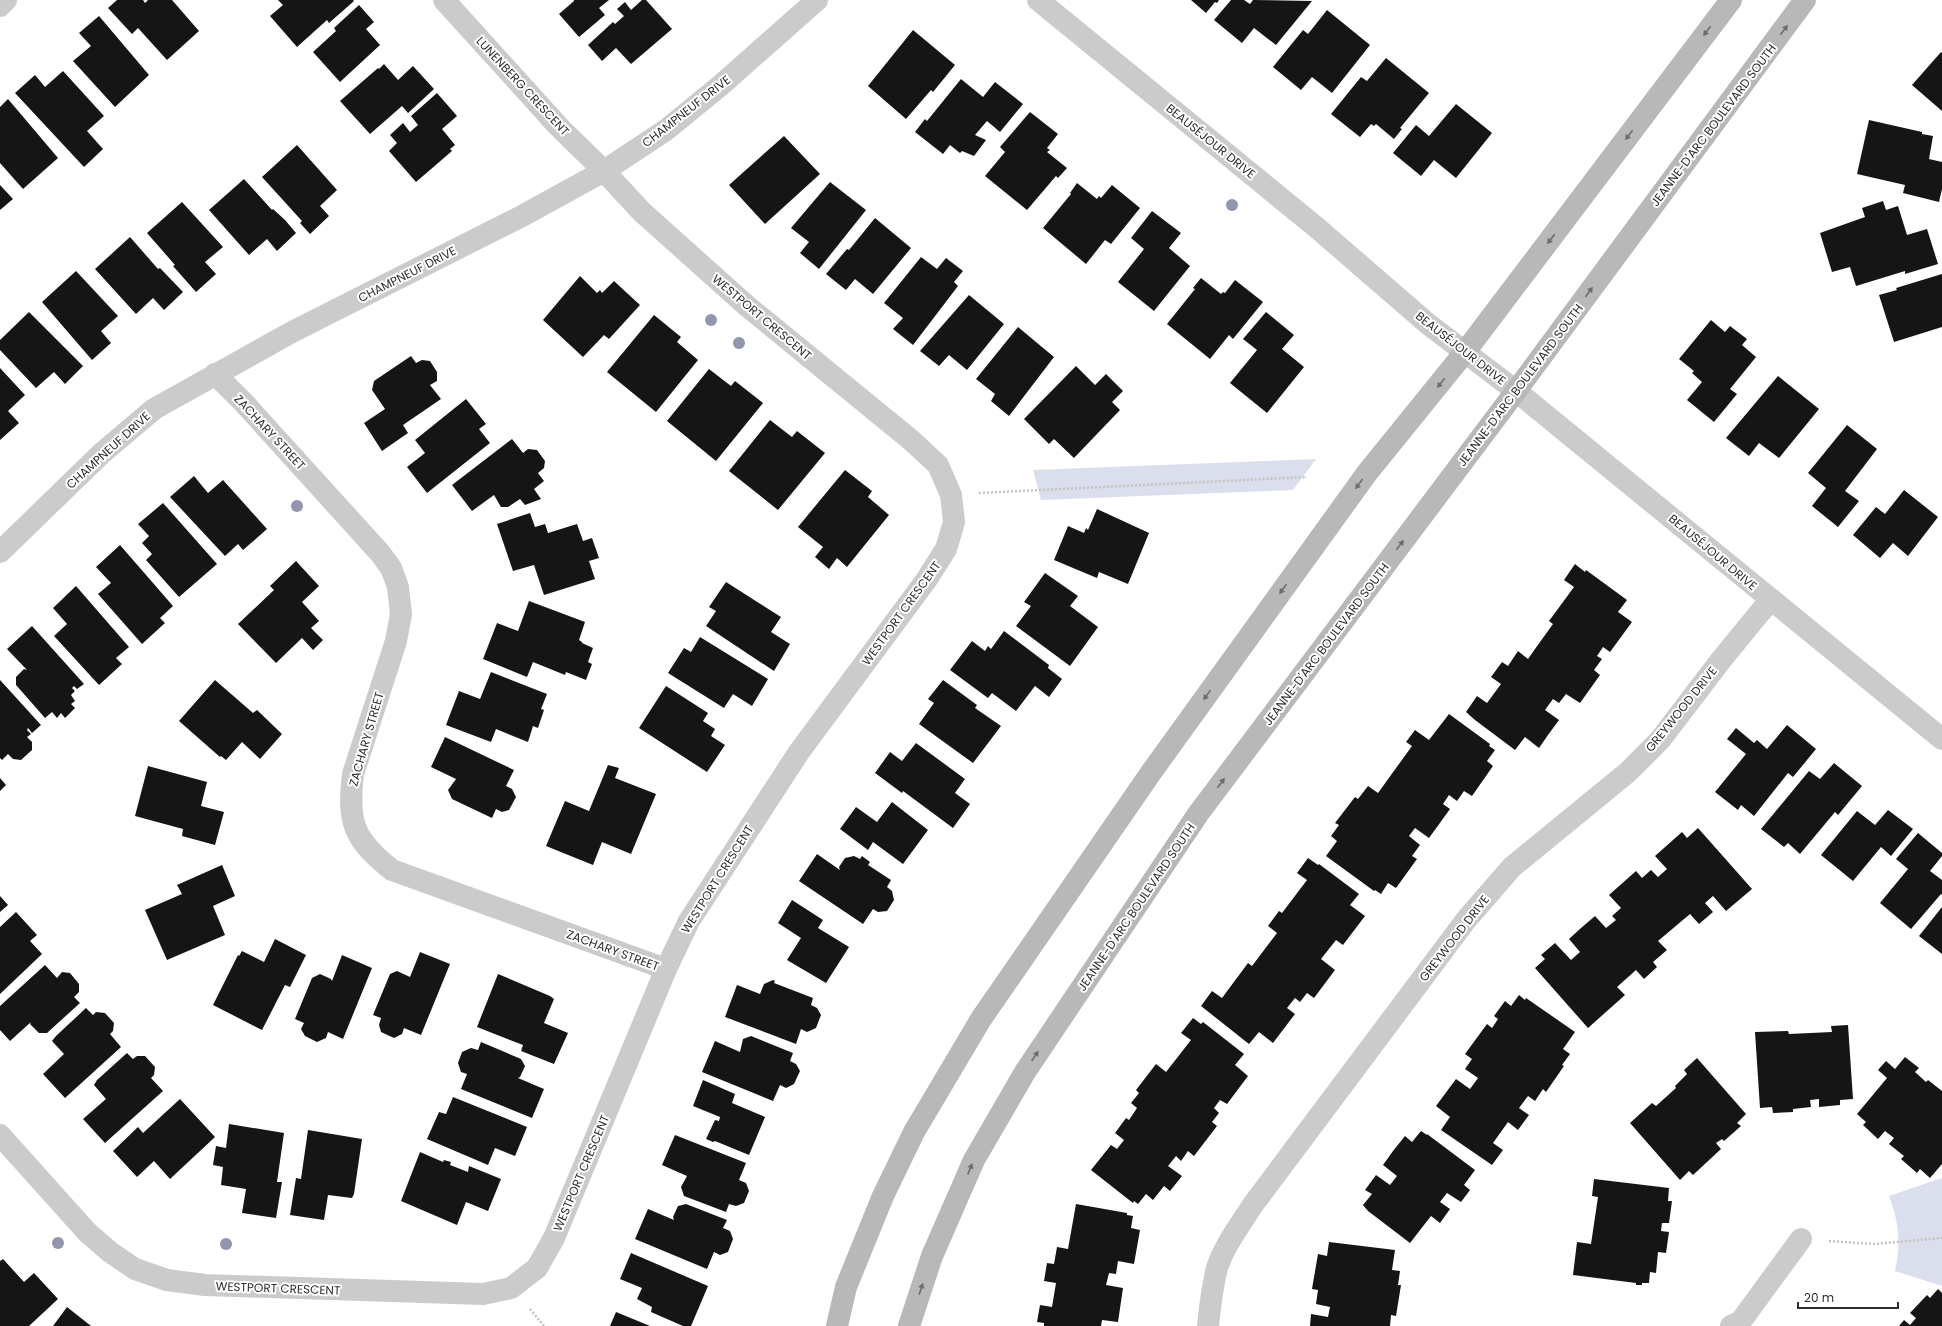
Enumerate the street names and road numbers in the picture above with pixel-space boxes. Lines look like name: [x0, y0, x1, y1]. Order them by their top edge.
street label: LUNENBERG CRESCENT: [473, 33, 574, 140]
street label: JEANNE-D'ARC BOULEVARD SOUTH: [1646, 40, 1780, 210]
street label: CHAMPNEUF DRIVE: [638, 71, 734, 151]
street label: BEAUSÉJOUR DRIVE: [1163, 100, 1259, 182]
street label: CHAMPNEUF DRIVE: [355, 242, 459, 306]
street label: WESTPORT CRESCENT: [709, 270, 816, 364]
street label: JEANNE-D'ARC BOULEVARD SOUTH: [1453, 300, 1587, 470]
street label: BEAUSÉJOUR DRIVE: [1412, 307, 1510, 389]
street label: ZACHARY STREET: [231, 391, 310, 474]
street label: CHAMPNEUF DRIVE: [62, 408, 154, 492]
street label: BEAUSÉJOUR DRIVE: [1665, 510, 1761, 594]
street label: WESTPORT CRESCENT: [857, 557, 945, 669]
street label: JEANNE-D'ARC BOULEVARD SOUTH: [1259, 559, 1393, 729]
street label: GREYWOOD DRIVE: [1641, 663, 1721, 755]
street label: ZACHARY STREET: [344, 689, 388, 788]
street label: JEANNE-D'ARC BOULEVARD SOUTH: [1073, 820, 1199, 994]
street label: WESTPORT CRESCENT: [677, 821, 758, 936]
street label: GREYWOOD DRIVE: [1415, 891, 1493, 985]
street label: ZACHARY STREET: [564, 925, 662, 975]
street label: WESTPORT CRESCENT: [549, 1112, 613, 1234]
street label: WESTPORT CRESCENT: [215, 1277, 341, 1299]

